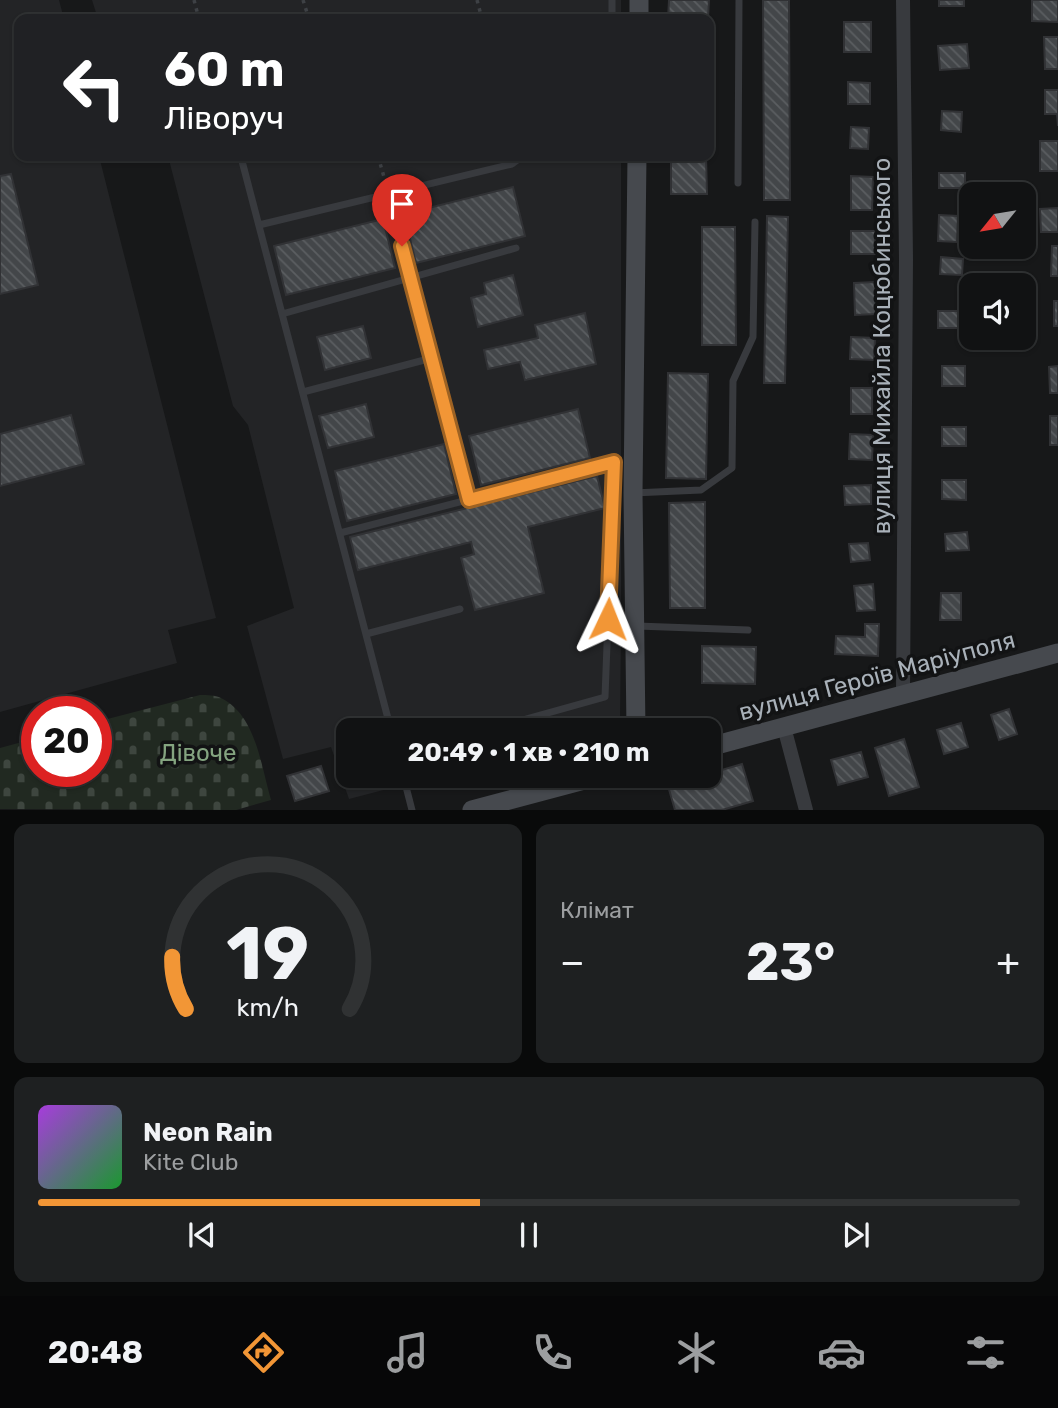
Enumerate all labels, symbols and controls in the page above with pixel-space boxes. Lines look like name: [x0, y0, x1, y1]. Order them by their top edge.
text: 60 m: [164, 40, 285, 98]
icon: left: [49, 42, 140, 133]
text: Ліворуч: [164, 99, 284, 137]
street label: вулиця Михайла Коцюбинського: [868, 158, 896, 534]
pin: [372, 174, 432, 246]
north arrow: [959, 182, 1036, 259]
map controls: [959, 182, 1036, 350]
icon: arrive: [383, 185, 421, 223]
button: sound: [959, 273, 1036, 350]
position arrow: [571, 582, 645, 656]
street label: вулиця Героїв Маріуполя: [736, 626, 1018, 726]
speed limit sign: 20: [21, 696, 112, 787]
text: 20:49 · 1 хв · 210 m: [407, 737, 650, 768]
park label: Дівоче: [160, 739, 236, 767]
text: Клімат: [560, 896, 634, 924]
text: 19: [227, 912, 309, 998]
text: 23°: [746, 931, 835, 993]
text: −: [560, 939, 585, 985]
text: +: [996, 939, 1020, 985]
text: km/h: [237, 993, 299, 1022]
text: Neon Rain: [143, 1117, 273, 1148]
text: Kite Club: [143, 1148, 238, 1176]
icon: previous: [183, 1216, 221, 1254]
icon: pause: [510, 1216, 548, 1254]
icon: next: [837, 1216, 875, 1254]
icon: directions: [239, 1328, 288, 1377]
icon: music: [383, 1328, 432, 1377]
icon: phone: [528, 1328, 577, 1377]
icon: climate: [672, 1328, 721, 1377]
icon: car: [817, 1328, 866, 1377]
icon: filters: [961, 1328, 1010, 1377]
text: 20:48: [48, 1333, 143, 1371]

